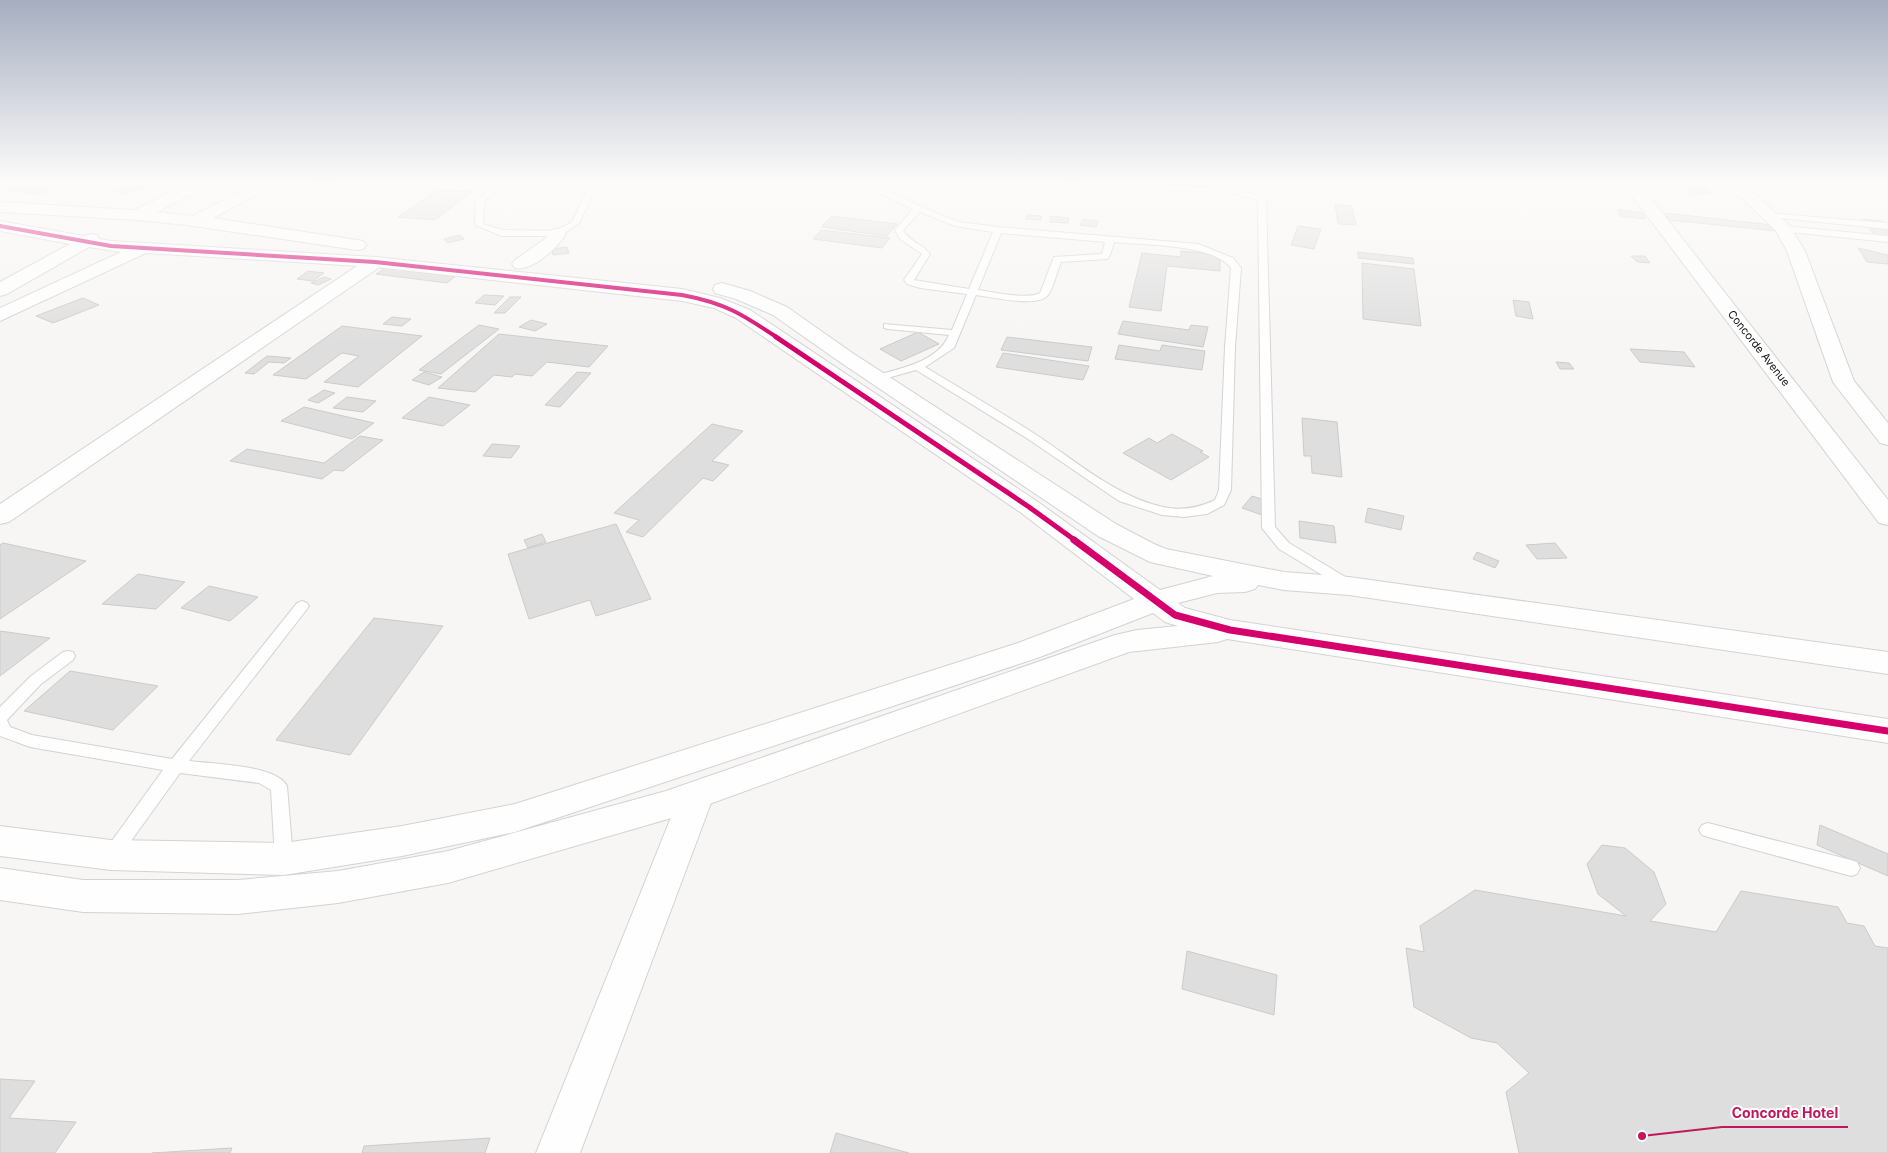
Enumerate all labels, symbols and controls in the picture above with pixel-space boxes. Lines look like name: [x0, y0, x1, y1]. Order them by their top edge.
street label: Concorde Avenue: [1725, 307, 1793, 389]
callout: Concorde Hotel: [1722, 1098, 1848, 1127]
text: Concorde Hotel: [1732, 1104, 1838, 1121]

